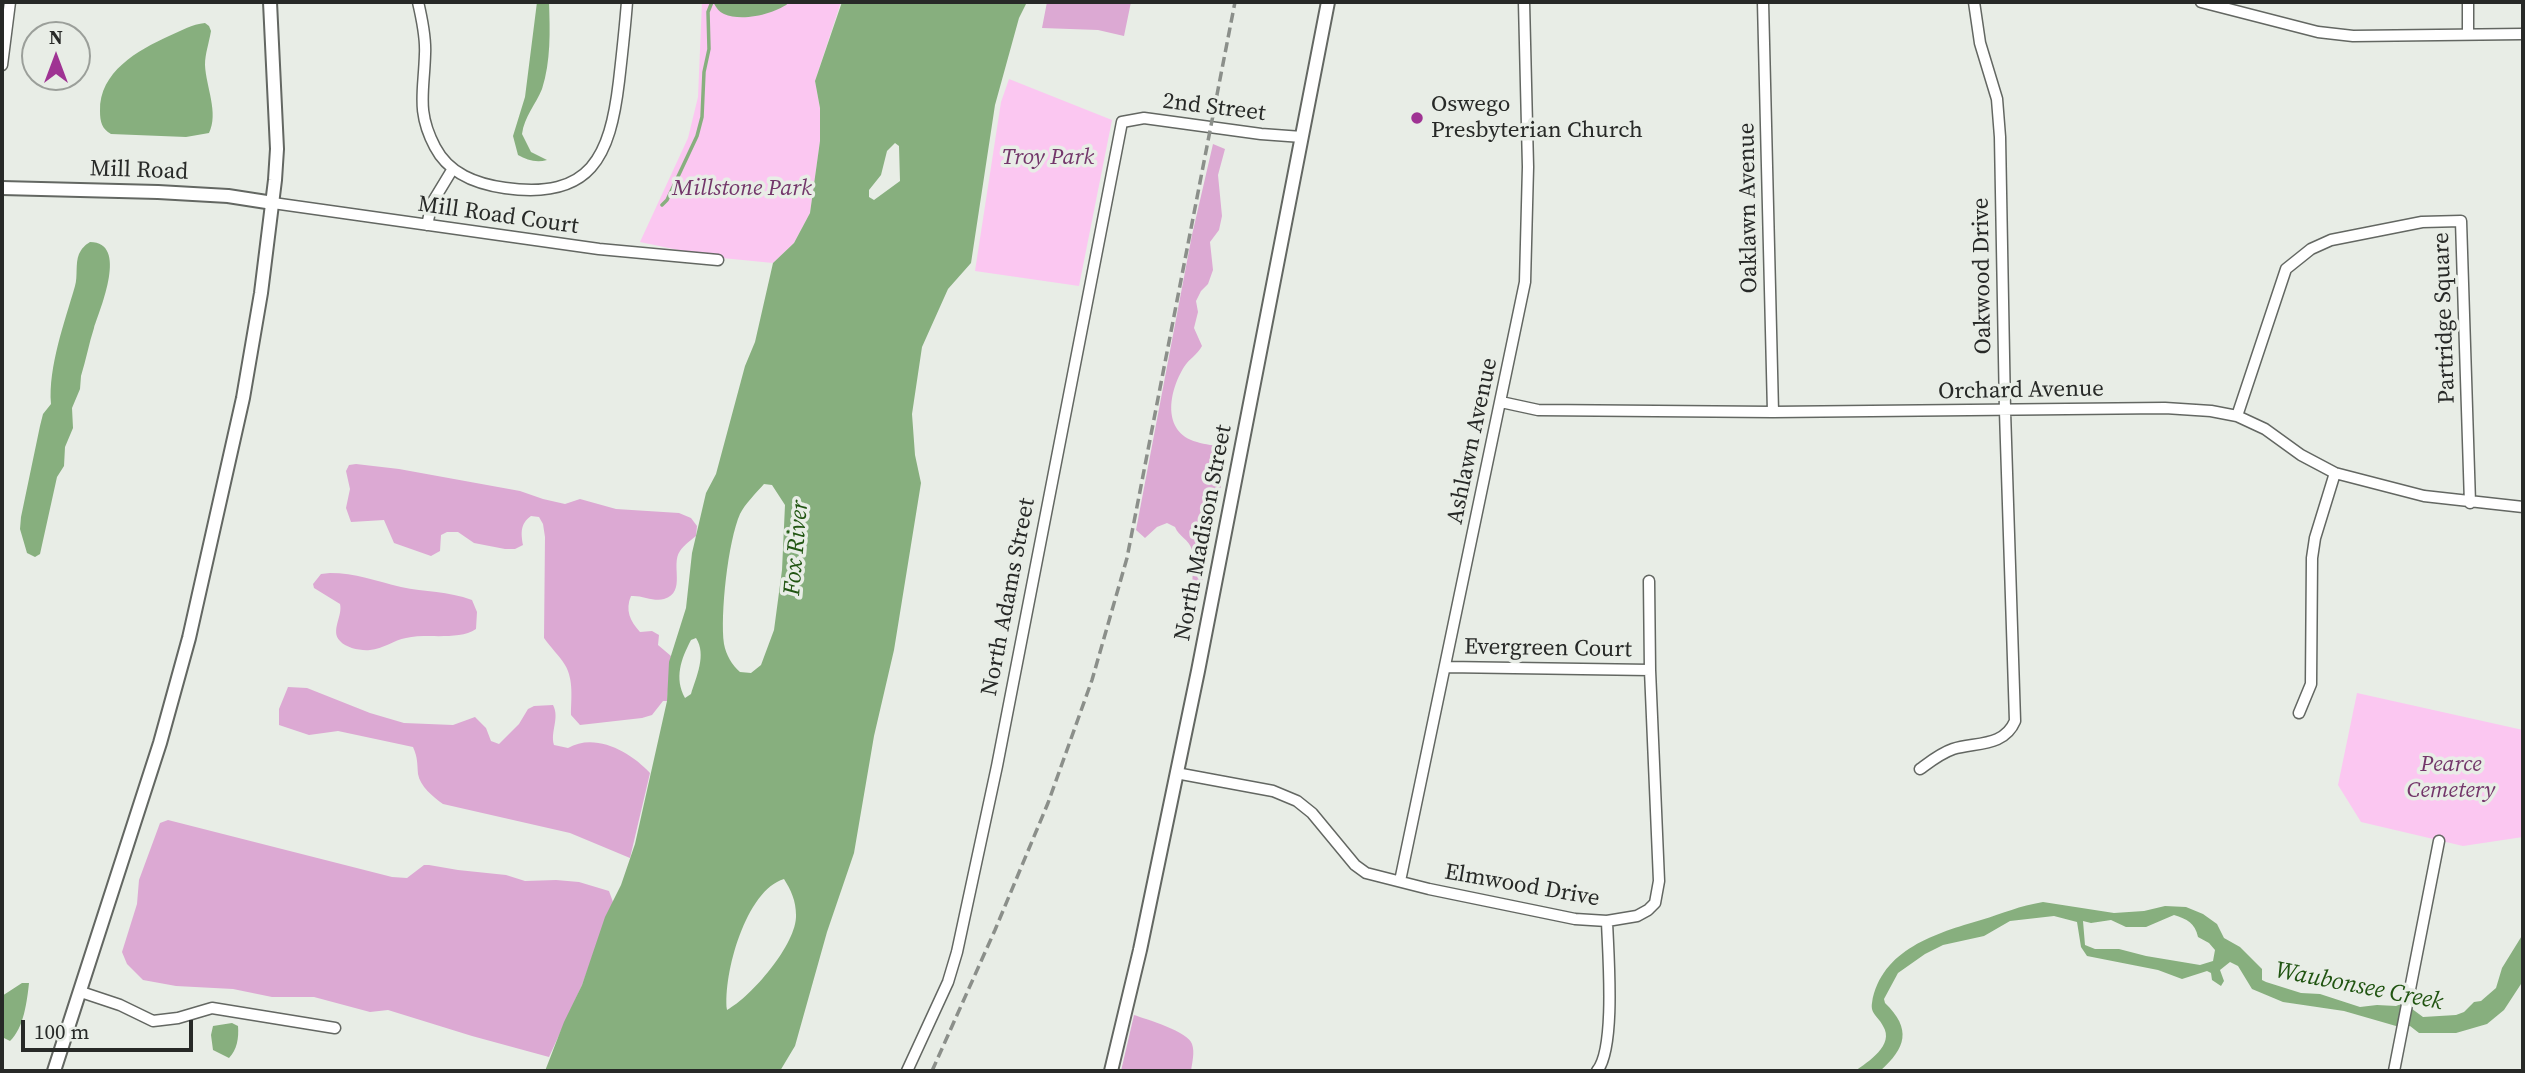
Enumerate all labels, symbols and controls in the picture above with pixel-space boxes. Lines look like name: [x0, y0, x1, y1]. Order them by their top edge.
north arrow: [21, 21, 91, 91]
text: N: [49, 24, 63, 50]
street label: 2nd Street: [1161, 88, 1267, 128]
place label: Oswego Presbyterian Church: [1431, 91, 1643, 145]
marker: Oswego Presbyterian Church: [1409, 110, 1425, 126]
street label: Oaklawn Avenue: [1734, 122, 1764, 294]
park label: Troy Park: [1002, 144, 1094, 172]
street label: Mill Road: [89, 155, 189, 187]
park label: Millstone Park: [672, 175, 812, 203]
street label: Mill Road Court: [416, 191, 580, 241]
street label: Oakwood Drive: [1968, 197, 1998, 355]
street label: Partridge Square: [2428, 232, 2462, 404]
street label: Ashlawn Avenue: [1442, 355, 1504, 527]
street label: Orchard Avenue: [1938, 376, 2104, 406]
street label: North Madison Street: [1170, 423, 1238, 643]
street label: North Adams Street: [976, 496, 1042, 698]
water label: Fox River: [778, 499, 816, 597]
street label: Evergreen Court: [1464, 634, 1632, 664]
park label: Pearce Cemetery: [2407, 751, 2495, 805]
street label: Elmwood Drive: [1442, 859, 1602, 913]
water label: Waubonsee Creek: [2273, 957, 2445, 1017]
scale bar: [24, 1006, 196, 1050]
text: 100 m: [34, 1017, 89, 1046]

